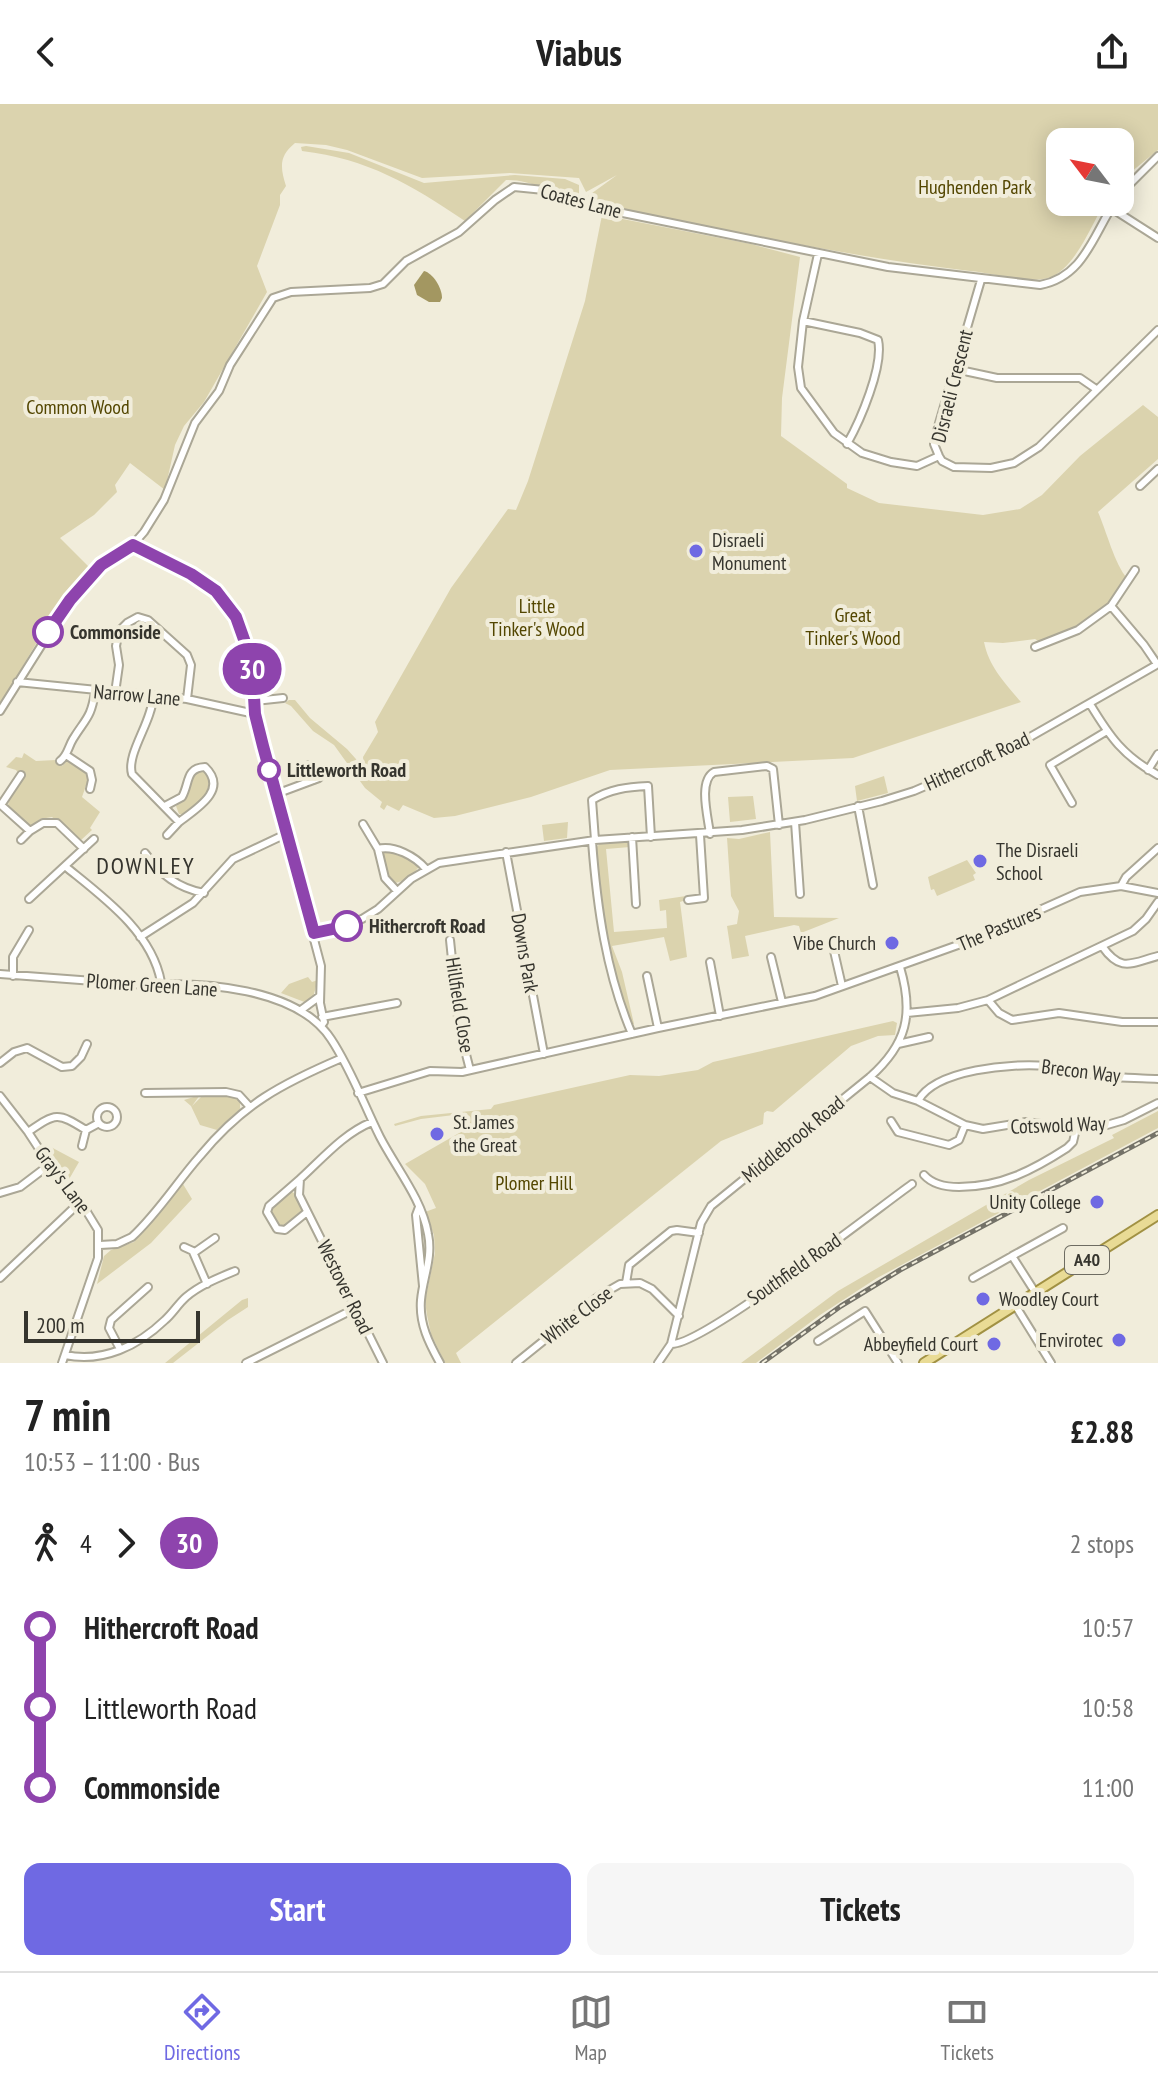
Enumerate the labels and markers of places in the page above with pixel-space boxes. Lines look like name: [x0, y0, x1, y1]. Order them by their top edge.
place label: Disraeli Monument: [712, 527, 787, 576]
marker: Disraeli Monument: [687, 542, 705, 560]
marker: Commonside: [33, 617, 63, 647]
place label: Commonside: [70, 619, 161, 645]
place label: Littleworth Road: [287, 757, 406, 783]
marker: Littleworth Road: [258, 759, 280, 781]
place label: The Disraeli School: [996, 837, 1079, 886]
marker: The Disraeli School: [971, 852, 989, 870]
marker: Hithercroft Road: [332, 911, 362, 941]
place label: Hithercroft Road: [369, 913, 486, 939]
place label: Vibe Church: [792, 930, 876, 956]
marker: Vibe Church: [883, 934, 901, 952]
place label: St. James the Great: [453, 1109, 517, 1158]
marker: St. James the Great: [428, 1125, 446, 1143]
place label: Unity College: [989, 1189, 1081, 1215]
marker: Unity College: [1088, 1193, 1106, 1211]
place label: Woodley Court: [999, 1286, 1099, 1312]
marker: Woodley Court: [974, 1290, 992, 1308]
place label: Envirotec: [1039, 1327, 1103, 1353]
place label: Abbeyfield Court: [864, 1331, 978, 1357]
marker: Envirotec: [1110, 1331, 1128, 1349]
marker: Abbeyfield Court: [985, 1335, 1003, 1353]

